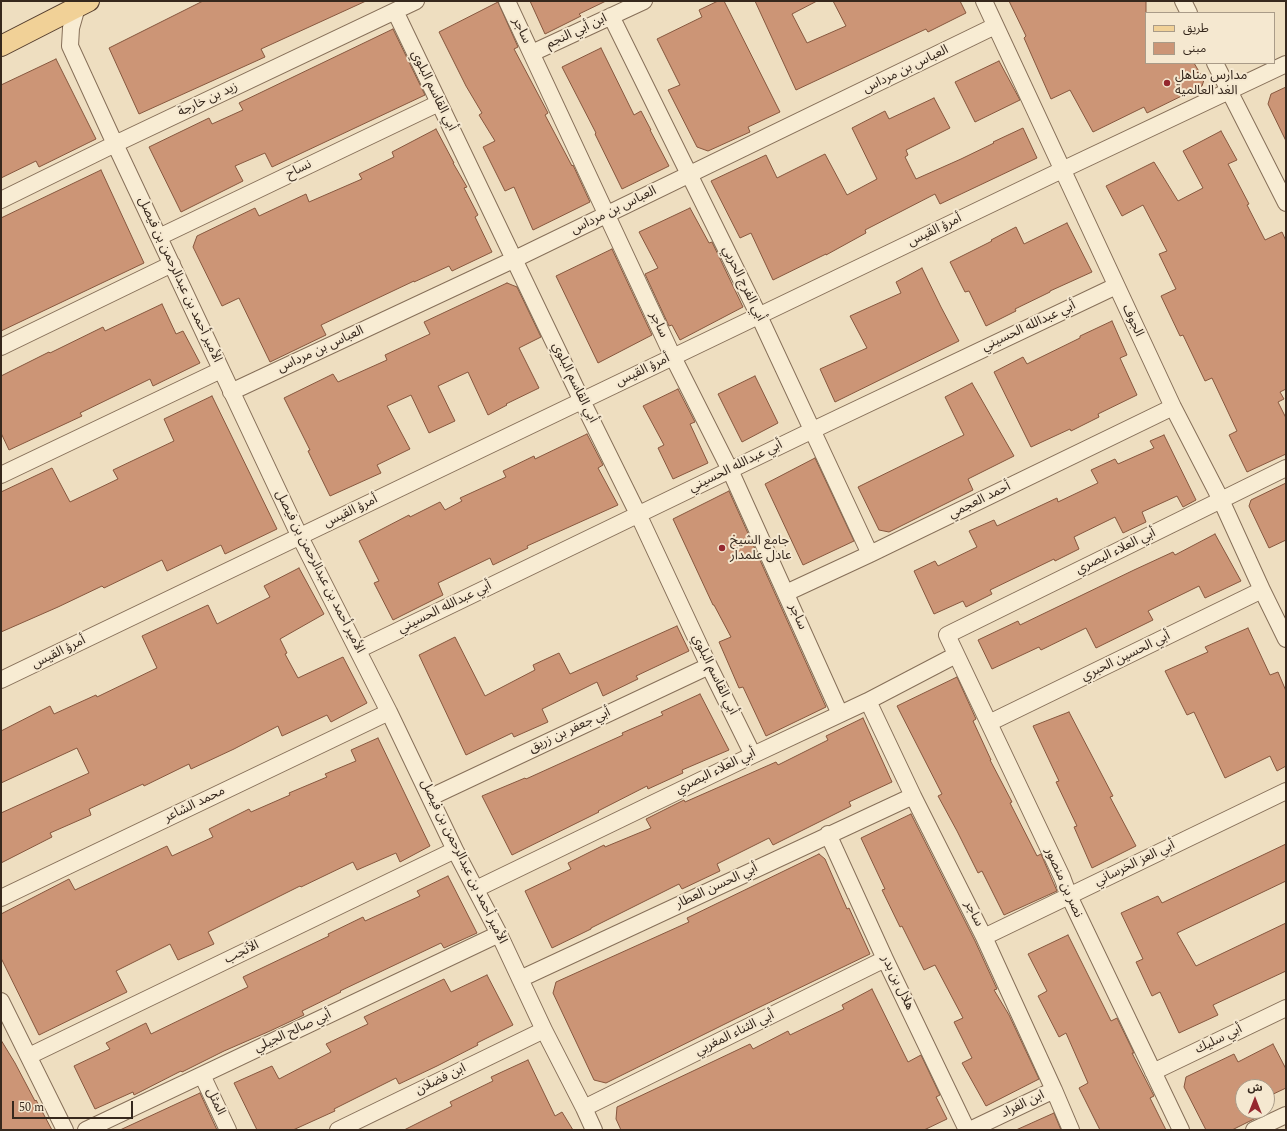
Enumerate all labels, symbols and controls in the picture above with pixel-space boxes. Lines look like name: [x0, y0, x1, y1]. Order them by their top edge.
street label: ابن أبي النجم: [544, 11, 610, 53]
legend: [1145, 12, 1275, 64]
street label: ساجر: [508, 16, 534, 46]
text: طريق: [1183, 19, 1209, 38]
text: مبنى: [1183, 39, 1206, 58]
street label: العباس بن مرداس: [861, 43, 951, 97]
street label: أبي القاسم البلوي: [407, 48, 459, 134]
place label: مدارس مناهل الغد العالمية: [1175, 68, 1247, 99]
marker: مدارس مناهل الغد العالمية: [1162, 78, 1172, 88]
street label: زيد بن خارجة: [176, 79, 240, 121]
street label: نساح: [284, 157, 314, 183]
street label: العباس بن مرداس: [569, 184, 659, 238]
street label: الأمير أحمد بن عبدالرحمن بن فيصل: [134, 195, 224, 365]
street label: أمرؤ القيس: [905, 211, 965, 251]
street label: أبي الفرج الحربي: [718, 244, 768, 324]
street label: أبي عبدالله الحسيني: [980, 298, 1078, 356]
street label: الجوف: [1118, 302, 1146, 340]
street label: ساجر: [645, 310, 671, 340]
street label: العباس بن مرداس: [275, 323, 367, 377]
street label: أبي القاسم البلوي: [548, 340, 600, 426]
street label: أمرؤ القيس: [613, 351, 673, 391]
street label: أبي عبدالله الحسيني: [687, 438, 785, 496]
street label: أحمد العجمي: [946, 479, 1014, 523]
street label: الأمير أحمد بن عبدالرحمن بن فيصل: [271, 488, 367, 656]
street label: أمرؤ القيس: [321, 492, 381, 532]
street label: أبي العلاء البصري: [1073, 526, 1159, 578]
place label: جامع الشيخ عادل علمدار: [730, 533, 792, 564]
marker: جامع الشيخ عادل علمدار: [717, 543, 727, 553]
street label: أبي عبدالله الحسيني: [396, 579, 494, 637]
street label: ساجر: [784, 602, 810, 632]
street label: أبي الحسين الحبري: [1079, 629, 1173, 685]
street label: أبي القاسم البلوي: [688, 632, 740, 718]
street label: أمرؤ القيس: [29, 633, 89, 673]
street label: أبي جعفر بن زريق: [527, 705, 613, 757]
street label: أبي العلاء البصري: [673, 746, 759, 798]
street label: الأمير أحمد بن عبدالرحمن بن فيصل: [416, 777, 510, 947]
street label: محمد الشاعر: [162, 784, 228, 826]
street label: أبي العز الخرساني: [1092, 838, 1178, 890]
street label: نصر بن منصور: [1041, 846, 1085, 920]
street label: أبي الحسن العطار: [673, 861, 761, 913]
street label: ساجر: [960, 899, 986, 929]
street label: الأنجب: [222, 938, 262, 968]
street label: هلال بن بدر: [877, 953, 917, 1013]
street label: أبي صالح الجيلي: [252, 1007, 334, 1057]
street label: أبي الثناء المغربي: [693, 1008, 777, 1060]
street label: أبي سليك: [1193, 1022, 1245, 1058]
street label: ابن فضلان: [413, 1061, 469, 1099]
north arrow: [1235, 1079, 1275, 1119]
text: ش: [1247, 1079, 1263, 1096]
street label: المثل: [202, 1086, 228, 1118]
street label: ابن الفراد: [999, 1088, 1047, 1122]
scale bar: [14, 1093, 135, 1119]
text: 50 m: [19, 1098, 44, 1117]

